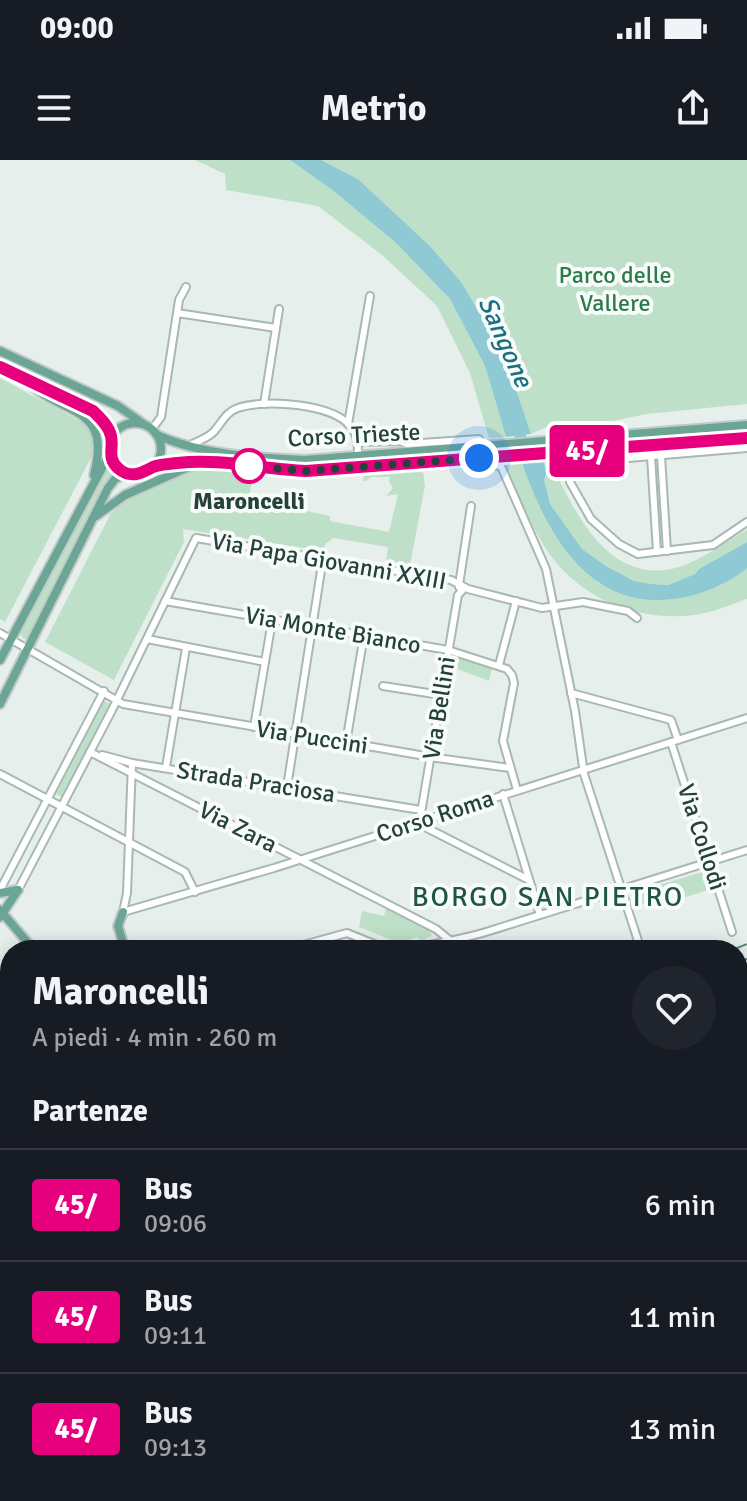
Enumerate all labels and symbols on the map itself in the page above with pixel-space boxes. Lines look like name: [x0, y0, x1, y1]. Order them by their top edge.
park label: Parco delle Vallere: [559, 260, 671, 318]
water label: Sangone: [471, 292, 540, 394]
street label: Corso Trieste: [287, 417, 421, 453]
line badge: 45/: [541, 425, 633, 477]
your location: [459, 438, 499, 478]
marker: Maroncelli: [232, 449, 266, 483]
place label: Maroncelli: [193, 486, 305, 516]
street label: Via Papa Giovanni XXIII: [209, 526, 449, 596]
street label: Via Monte Bianco: [243, 600, 423, 660]
street label: Via Bellini: [416, 654, 462, 762]
street label: Via Puccini: [254, 713, 370, 761]
street label: Strada Praciosa: [175, 755, 337, 809]
street label: Via Collodi: [671, 780, 733, 894]
street label: Corso Roma: [372, 783, 498, 849]
street label: Via Zara: [194, 795, 282, 859]
district label: BORGO SAN PIETRO: [412, 880, 684, 914]

